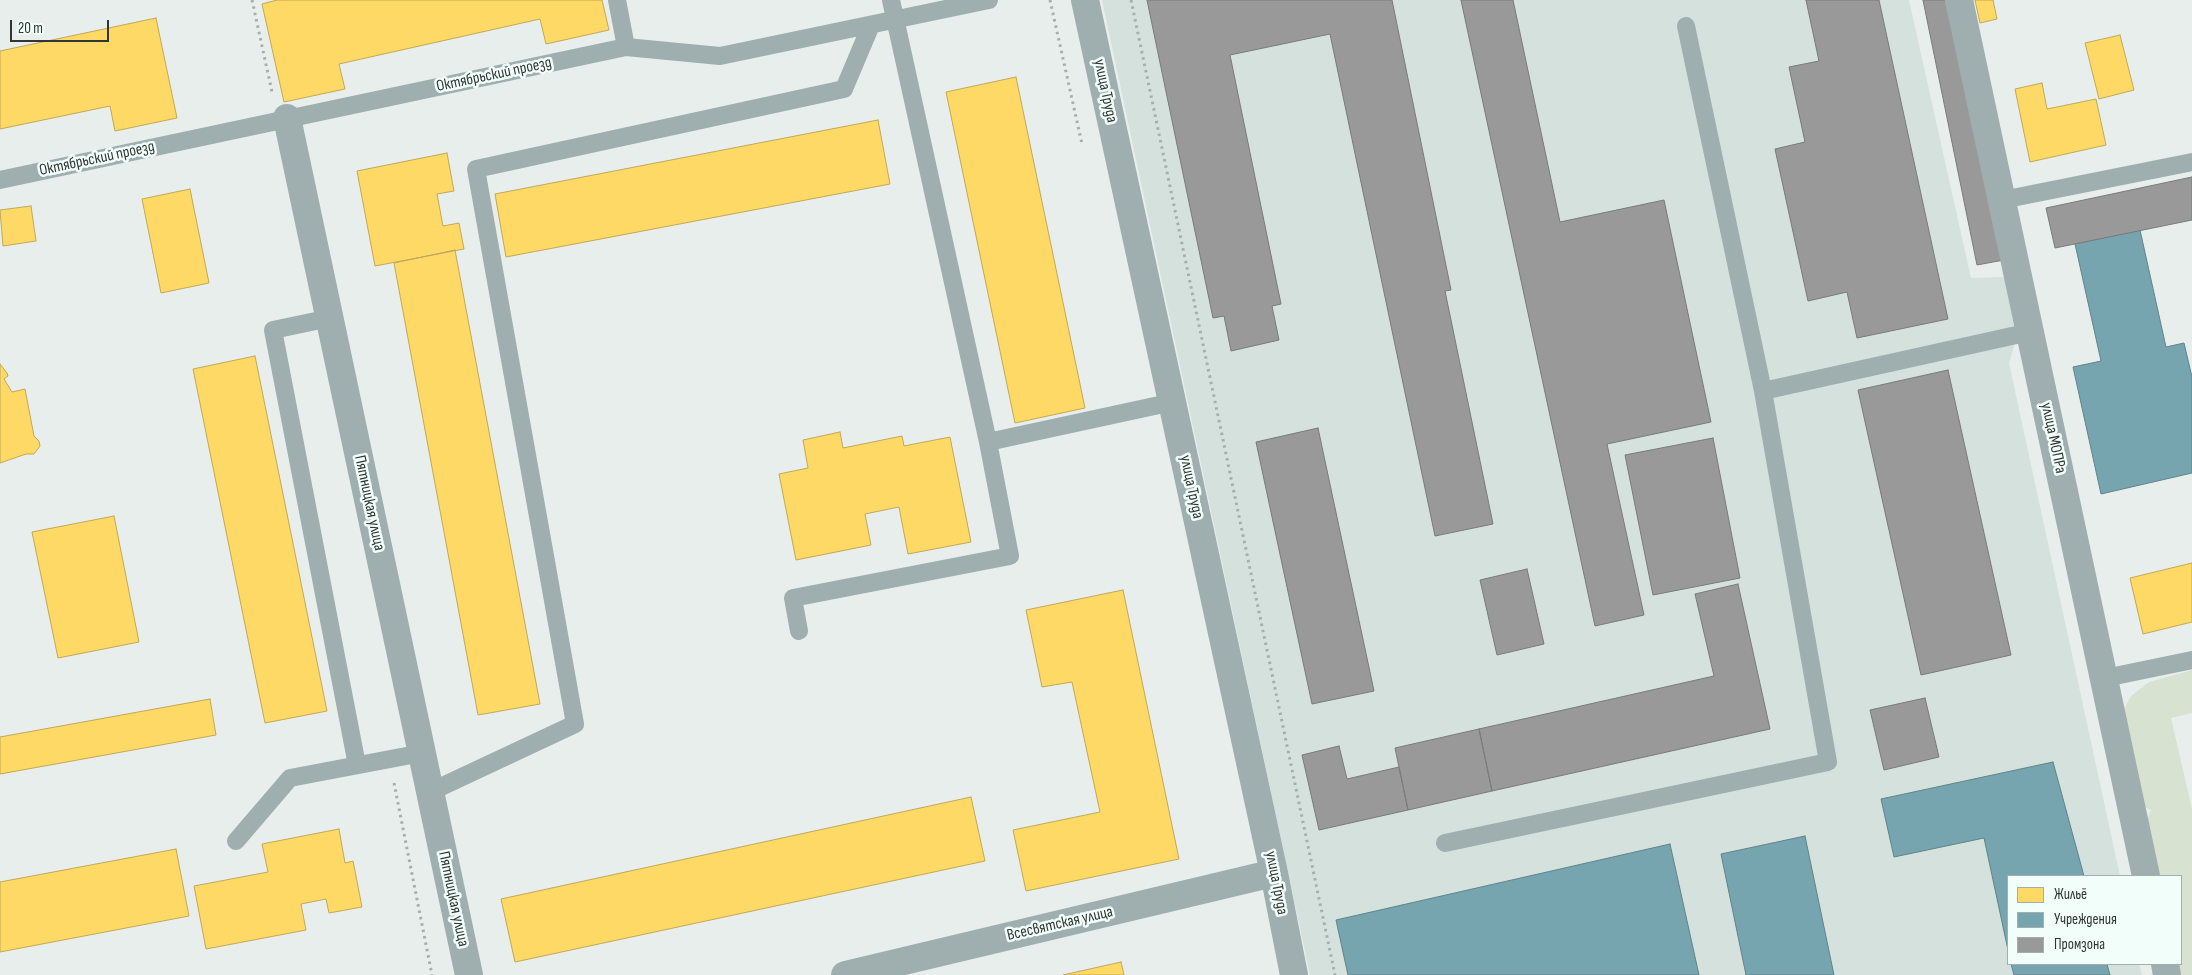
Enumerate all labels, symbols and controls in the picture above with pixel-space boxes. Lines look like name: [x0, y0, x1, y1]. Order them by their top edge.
scale bar: [12, 10, 111, 42]
text: 20 m: [18, 19, 43, 38]
street label: Октябрьский проезд: [435, 53, 553, 97]
street label: улица Труда: [1089, 58, 1121, 124]
street label: Октябрьский проезд: [38, 137, 156, 181]
street label: улица МОПРа: [2036, 401, 2070, 475]
street label: Пятницкая улица: [350, 454, 388, 552]
street label: улица Труда: [1175, 454, 1207, 520]
street label: Пятницкая улица: [434, 850, 472, 948]
street label: улица Труда: [1260, 850, 1292, 916]
legend: [2007, 875, 2182, 965]
text: Жильё: [2054, 885, 2087, 904]
street label: Всесвятская улица: [1005, 902, 1115, 946]
text: Учреждения: [2054, 910, 2117, 929]
text: Промзона: [2054, 935, 2105, 954]

